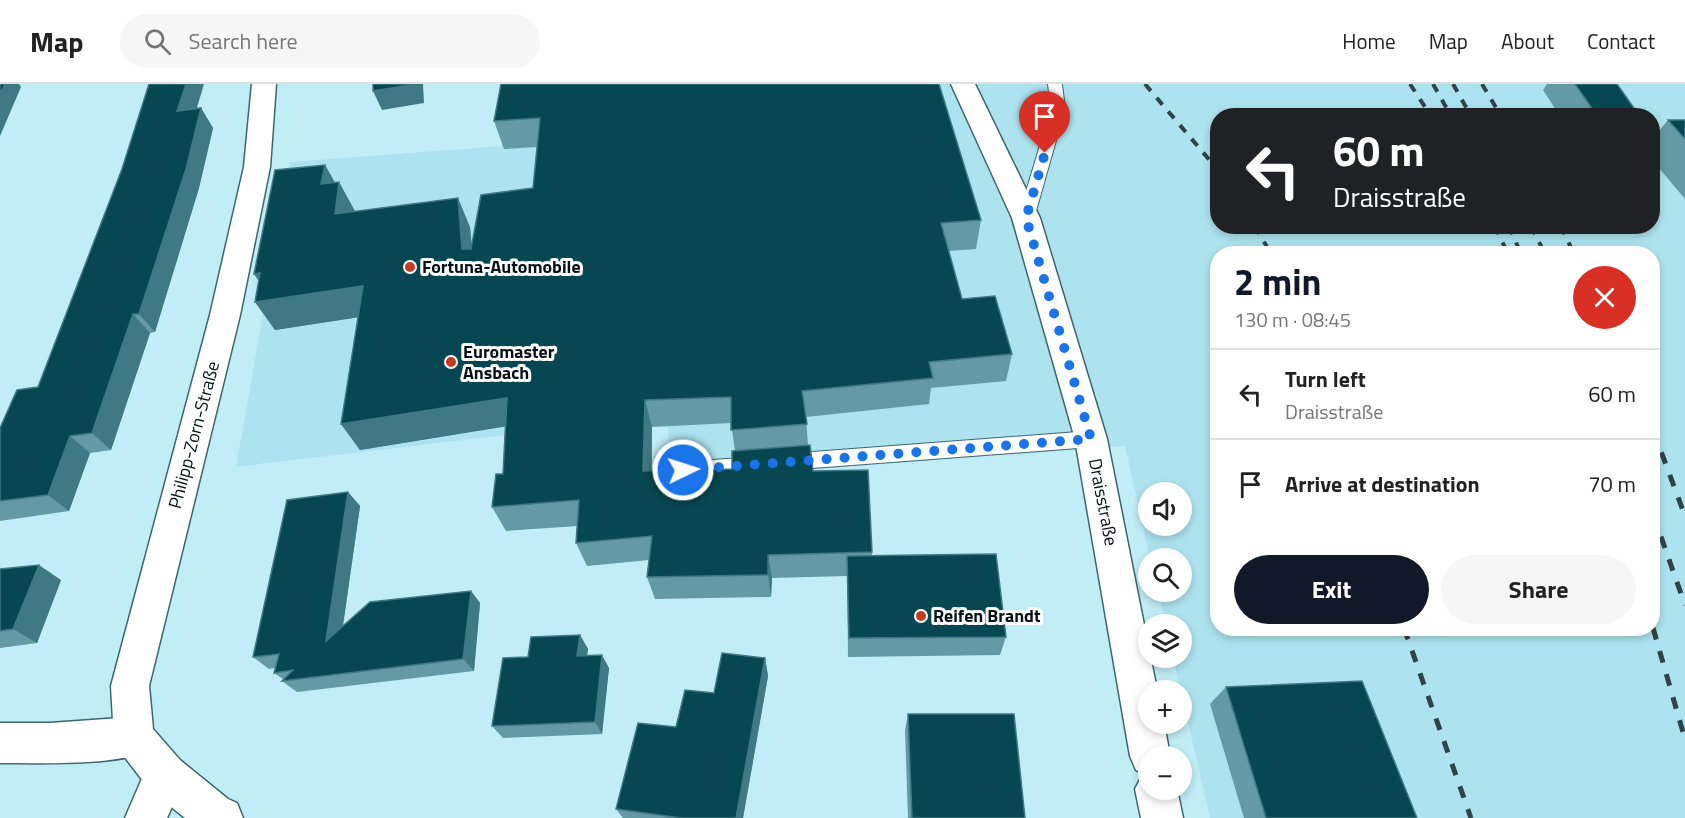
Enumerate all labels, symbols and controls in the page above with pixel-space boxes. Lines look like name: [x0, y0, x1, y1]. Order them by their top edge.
search box: [120, 14, 540, 68]
text: Map: [30, 20, 84, 63]
text: Search here: [189, 24, 298, 58]
icon: search: [141, 25, 174, 58]
text: Home: [1342, 25, 1396, 57]
text: Map: [1429, 25, 1468, 57]
text: About: [1501, 25, 1554, 57]
text: Contact: [1587, 25, 1655, 57]
pin: [1019, 91, 1070, 153]
icon: arrive: [1028, 100, 1061, 133]
text: 60 m: [1333, 118, 1425, 182]
icon: left: [1234, 132, 1312, 210]
text: Draisstraße: [1333, 176, 1466, 217]
place label: Fortuna-Automobile: [422, 253, 581, 280]
text: 2 min: [1234, 254, 1321, 309]
marker: Fortuna-Automobile: [403, 260, 417, 274]
button: close: [1573, 266, 1636, 329]
text: 130 m · 08:45: [1234, 304, 1351, 335]
place label: Euromaster Ansbach: [463, 338, 555, 386]
marker: Euromaster Ansbach: [444, 355, 458, 369]
street label: Philipp-Zorn-Straße: [161, 358, 226, 512]
text: Turn left: [1285, 362, 1366, 396]
text: 60 m: [1588, 377, 1636, 411]
icon: left: [1234, 378, 1267, 411]
text: Draisstraße: [1285, 396, 1383, 427]
position arrow: [651, 438, 715, 502]
street label: Draisstraße: [1082, 456, 1125, 548]
text: Arrive at destination: [1285, 467, 1480, 501]
text: 70 m: [1588, 467, 1636, 501]
icon: arrive: [1234, 468, 1267, 501]
map controls: [1138, 482, 1192, 800]
button: sound: [1138, 482, 1192, 536]
button: search: [1138, 548, 1192, 602]
button: Exit: [1234, 555, 1429, 624]
button: Share: [1441, 555, 1636, 624]
place label: Reifen Brandt: [933, 602, 1041, 629]
marker: Reifen Brandt: [914, 609, 928, 623]
button: layers: [1138, 614, 1192, 668]
button: +: [1138, 680, 1192, 734]
button: −: [1138, 746, 1192, 800]

